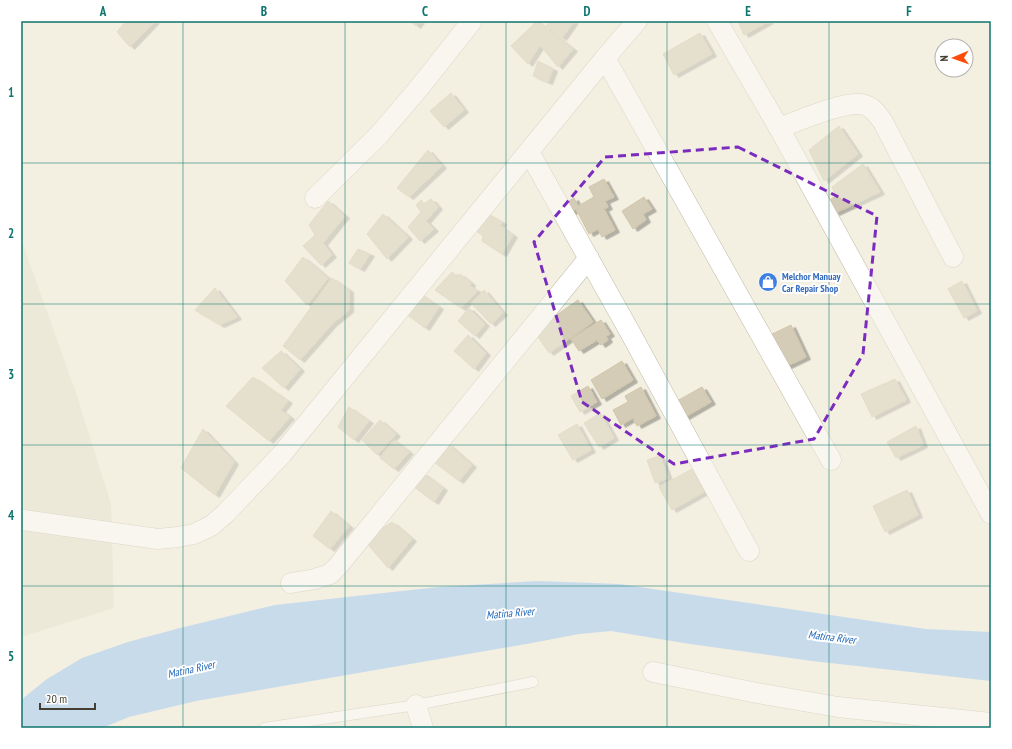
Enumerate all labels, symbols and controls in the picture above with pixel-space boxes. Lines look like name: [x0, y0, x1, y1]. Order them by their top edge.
text: A: [99, 3, 107, 20]
text: B: [261, 3, 267, 20]
text: C: [422, 3, 428, 20]
text: D: [584, 3, 591, 20]
text: E: [745, 3, 751, 20]
text: F: [906, 3, 912, 20]
north arrow: [934, 38, 974, 78]
text: N: [937, 55, 951, 62]
text: 1: [8, 84, 14, 101]
text: 2: [8, 225, 14, 242]
place label: Melchor Manuay Car Repair Shop: [782, 270, 842, 295]
shop icon: Melchor Manuay Car Repair Shop: [757, 271, 779, 293]
text: 3: [8, 366, 14, 383]
text: 4: [8, 507, 15, 524]
water label: Matina River: [486, 604, 536, 622]
water label: Matina River: [807, 627, 859, 647]
text: 5: [8, 648, 14, 665]
water label: Matina River: [166, 657, 218, 681]
scale bar: [40, 685, 95, 711]
text: 20 m: [46, 691, 67, 706]

